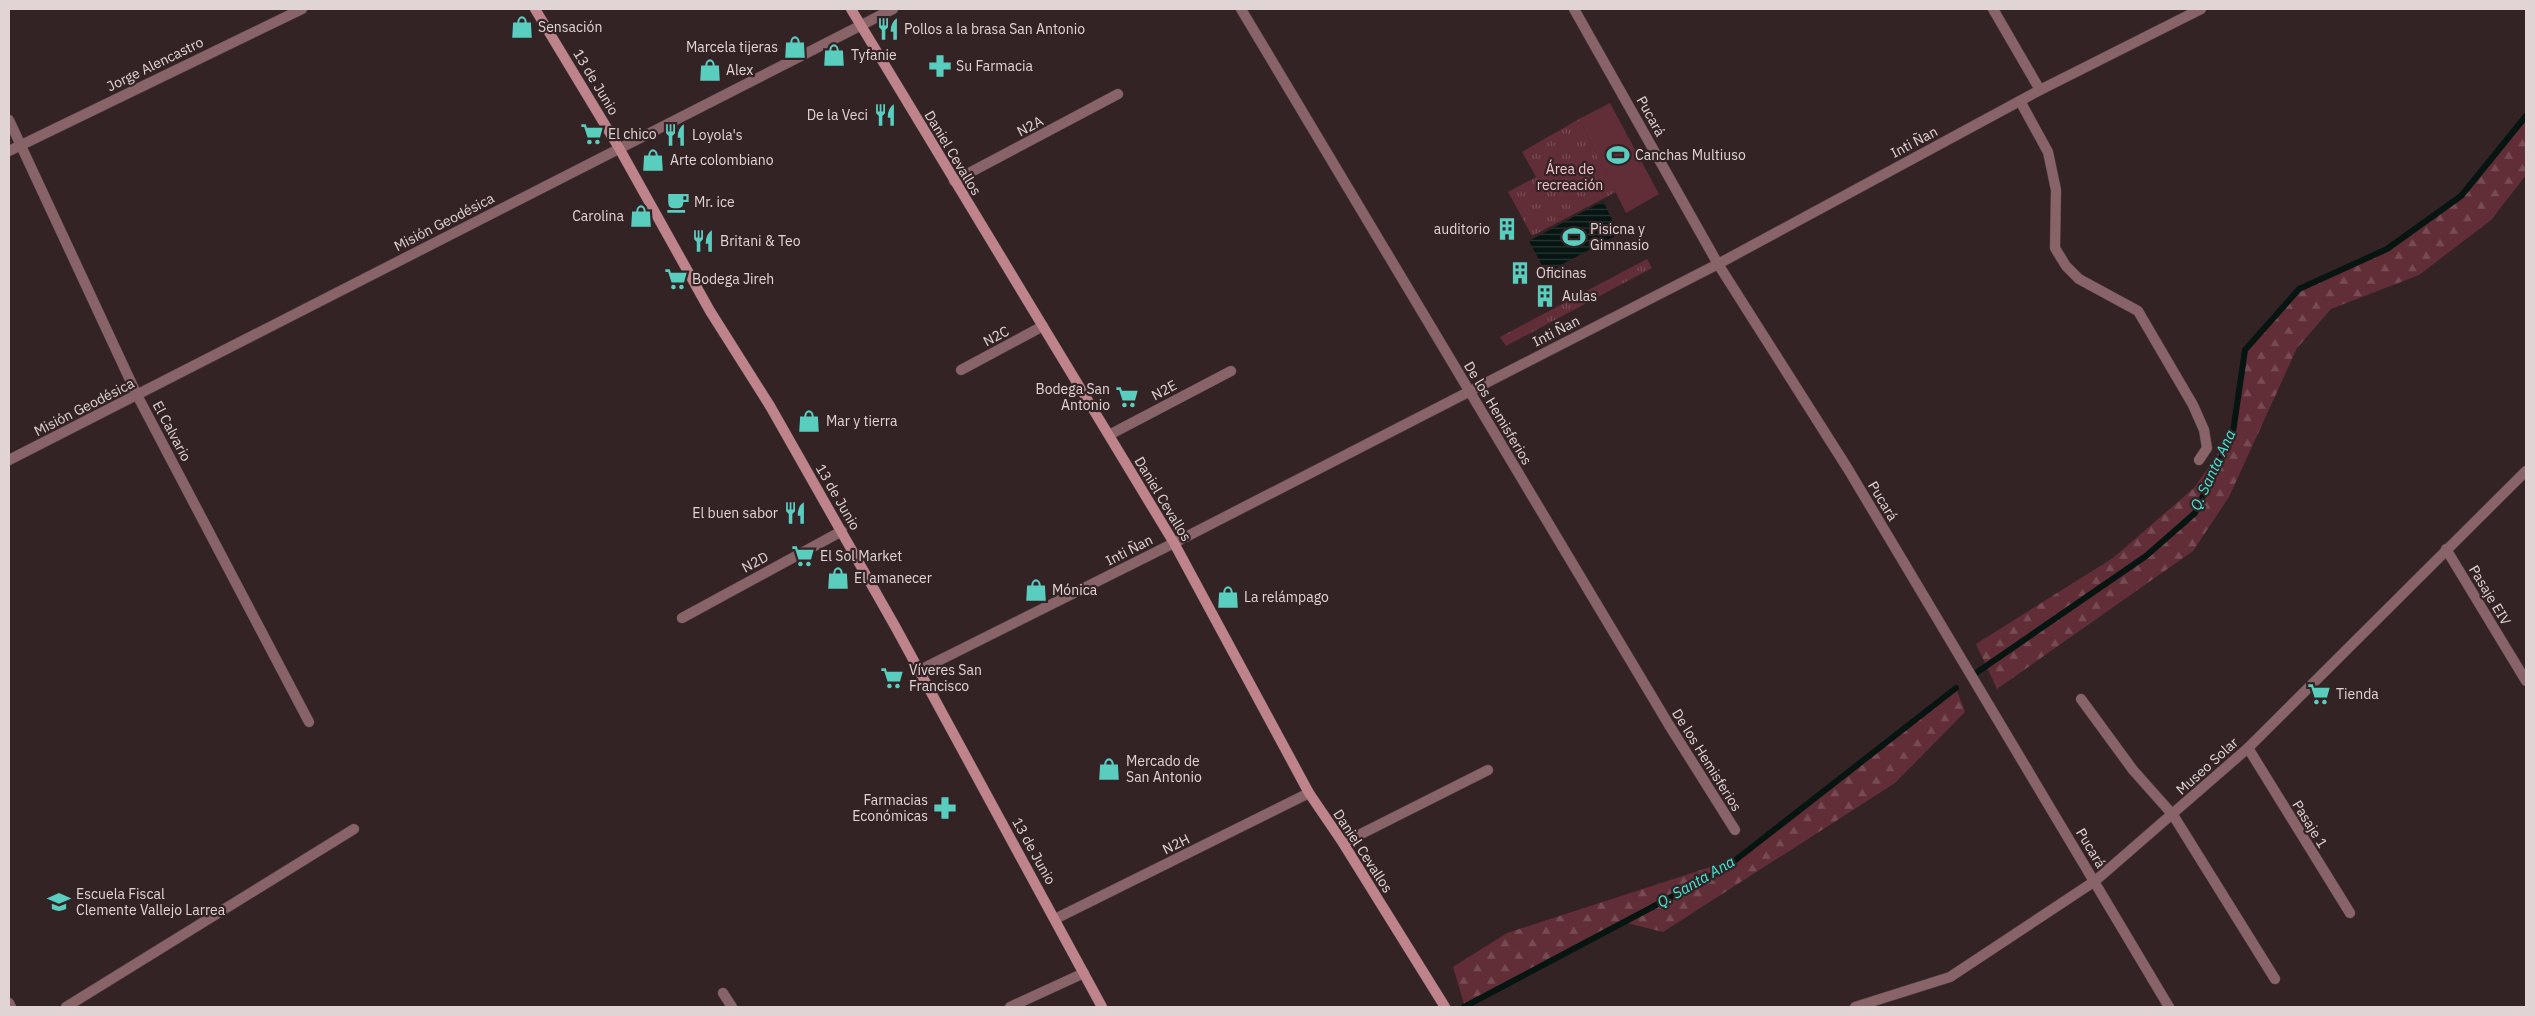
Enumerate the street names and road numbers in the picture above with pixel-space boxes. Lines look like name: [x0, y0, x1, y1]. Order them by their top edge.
street label: Jorge Alencastro: [104, 33, 207, 95]
street label: 13 de Junio: [569, 46, 623, 118]
street label: Pucará: [1633, 93, 1670, 140]
street label: Daniel Cevallos: [921, 107, 985, 199]
street label: N2A: [1014, 112, 1046, 140]
street label: Inti Ñan: [1887, 122, 1941, 162]
street label: Misión Geodésica: [391, 189, 498, 255]
street label: Inti Ñan: [1529, 311, 1583, 351]
street label: N2C: [980, 322, 1012, 350]
street label: De los Hemisferios: [1460, 358, 1536, 468]
street label: Misión Geodésica: [31, 374, 138, 440]
street label: N2E: [1148, 376, 1180, 404]
street label: El Calvario: [149, 398, 195, 464]
street label: Daniel Cevallos: [1131, 453, 1195, 545]
street label: 13 de Junio: [812, 461, 864, 534]
street label: Pucará: [1864, 478, 1902, 525]
street label: Inti Ñan: [1102, 530, 1156, 570]
street label: N2D: [739, 548, 771, 576]
street label: Pasaje EIV: [2465, 562, 2515, 629]
street label: De los Hemisferios: [1668, 705, 1746, 815]
street label: Museo Solar: [2172, 733, 2242, 799]
street label: Pasaje 1: [2288, 797, 2332, 851]
street label: Daniel Cevallos: [1329, 806, 1397, 896]
street label: 13 de Junio: [1008, 814, 1060, 888]
street label: Pucará: [2072, 825, 2110, 872]
street label: N2H: [1159, 830, 1193, 858]

